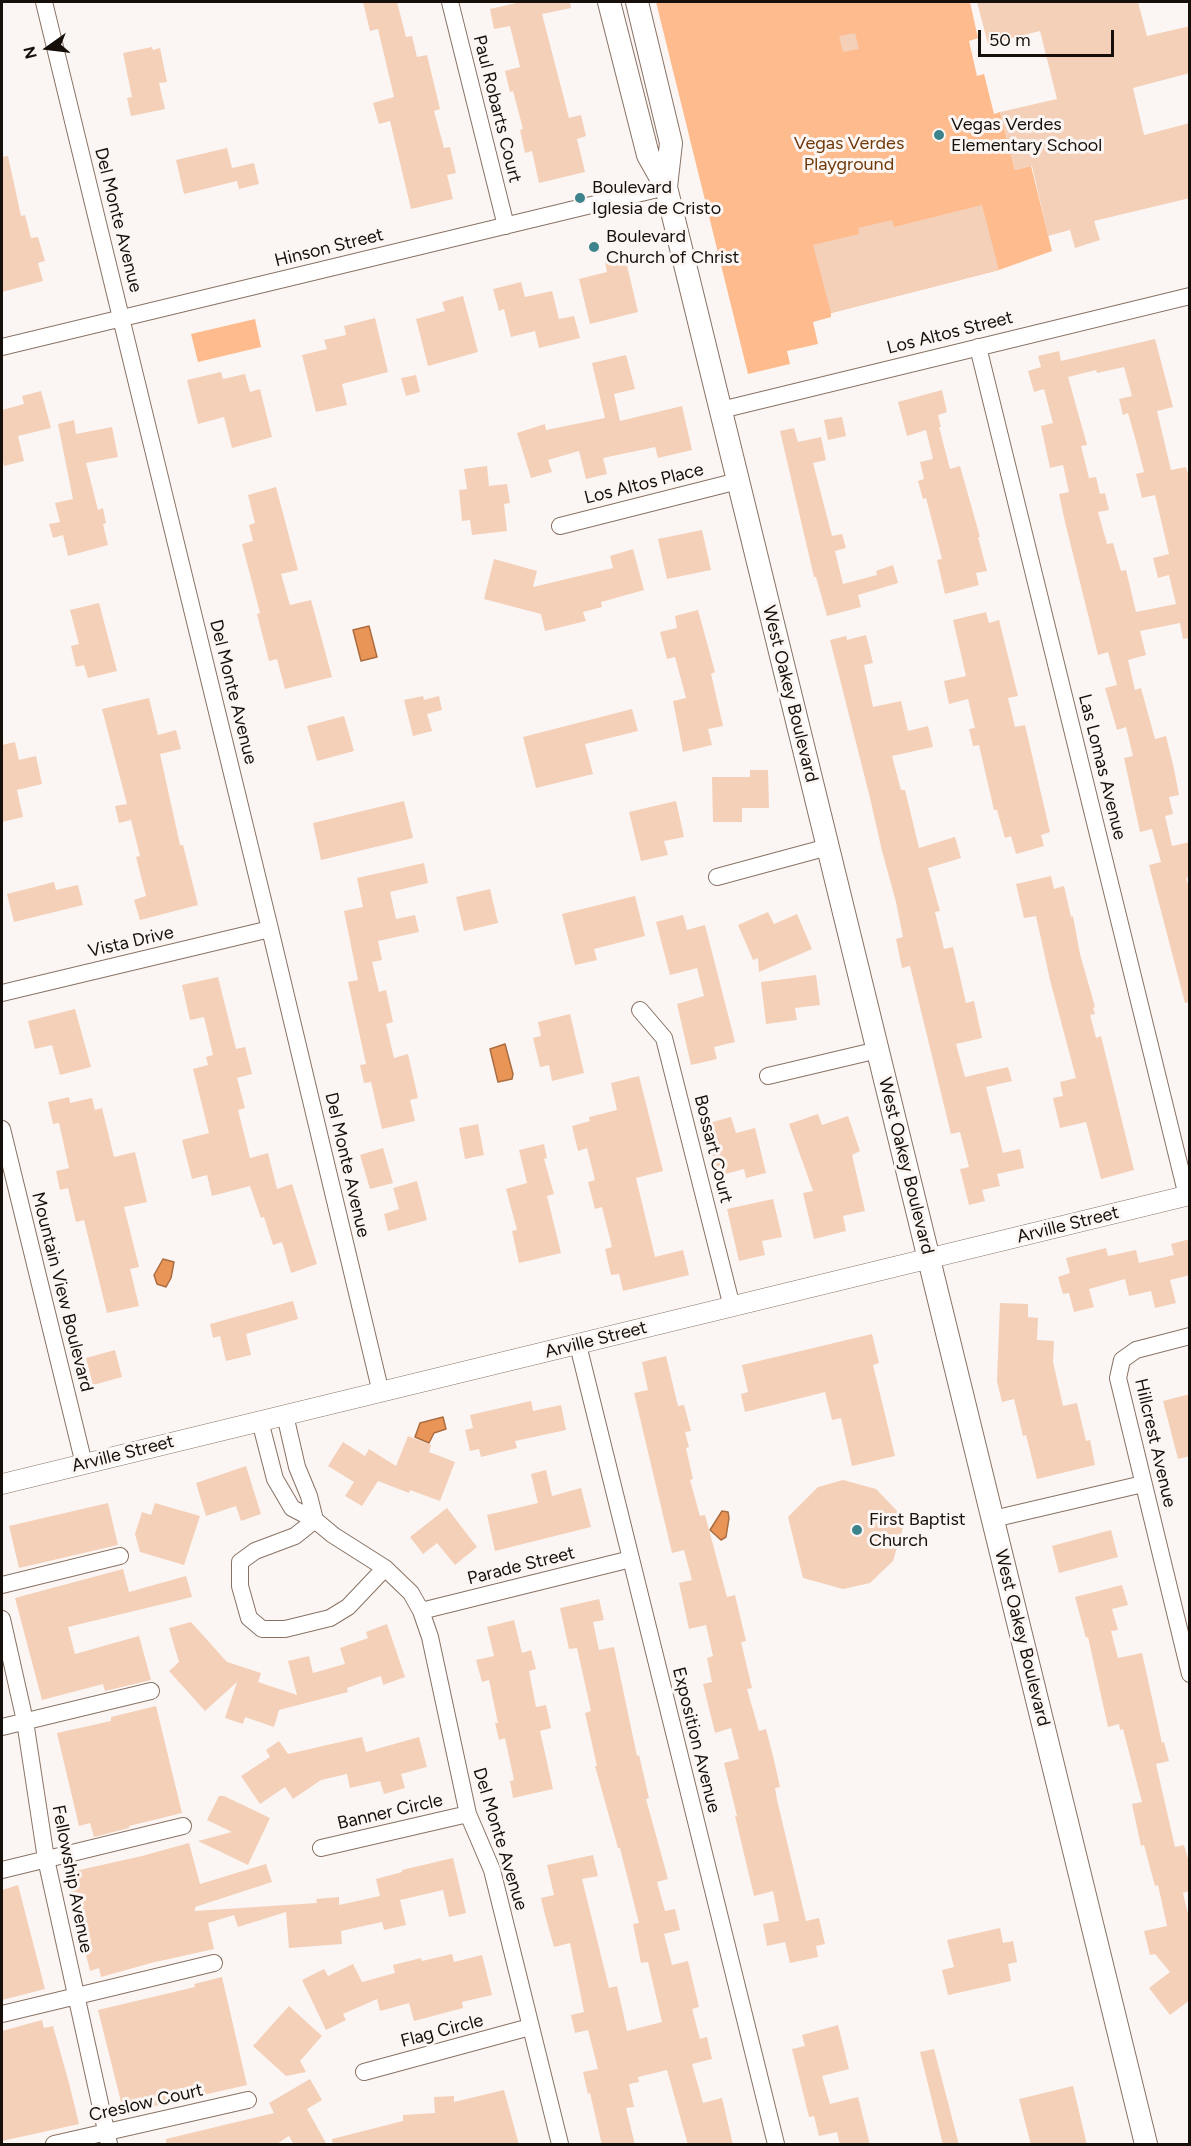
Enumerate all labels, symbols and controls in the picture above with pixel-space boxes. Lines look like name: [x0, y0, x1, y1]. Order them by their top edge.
north arrow: [18, 18, 78, 78]
scale bar: [981, 18, 1118, 56]
text: 50 m: [989, 29, 1031, 51]
street label: Paul Robarts Court: [468, 33, 526, 185]
text: N: [19, 44, 41, 61]
place label: Vegas Verdes Elementary School: [951, 114, 1102, 156]
marker: Vegas Verdes Elementary School: [932, 128, 946, 142]
park label: Vegas Verdes Playground: [794, 133, 904, 176]
street label: Del Monte Avenue: [90, 145, 146, 295]
place label: Boulevard Iglesia de Cristo: [592, 177, 721, 219]
marker: Boulevard Iglesia de Cristo: [573, 191, 587, 205]
street label: Hinson Street: [272, 224, 386, 272]
place label: Boulevard Church of Christ: [606, 226, 739, 268]
marker: Boulevard Church of Christ: [587, 240, 601, 254]
street label: Los Altos Street: [885, 307, 1015, 359]
street label: Los Altos Place: [582, 459, 706, 509]
street label: West Oakey Boulevard: [758, 603, 822, 785]
street label: Del Monte Avenue: [205, 617, 261, 767]
street label: Las Lomas Avenue: [1073, 692, 1131, 842]
street label: Vista Drive: [86, 922, 176, 962]
street label: West Oakey Boulevard: [874, 1075, 938, 1257]
street label: Del Monte Avenue: [320, 1090, 374, 1240]
street label: Bossart Court: [689, 1093, 737, 1205]
street label: Mountain View Boulevard: [27, 1190, 97, 1394]
street label: Arville Street: [1015, 1202, 1121, 1248]
street label: Arville Street: [543, 1317, 649, 1363]
street label: Hillcrest Avenue: [1130, 1376, 1180, 1510]
street label: Arville Street: [70, 1431, 176, 1477]
place label: First Baptist Church: [869, 1509, 966, 1552]
marker: First Baptist Church: [850, 1523, 864, 1537]
street label: Parade Street: [465, 1542, 577, 1590]
street label: West Oakey Boulevard: [990, 1547, 1054, 1729]
street label: Exposition Avenue: [667, 1665, 725, 1815]
street label: Del Monte Avenue: [468, 1765, 532, 1913]
street label: Banner Circle: [335, 1789, 445, 1835]
street label: Fellowship Avenue: [47, 1803, 97, 1955]
street label: Flag Circle: [398, 2010, 486, 2052]
street label: Creslow Court: [87, 2079, 205, 2127]

